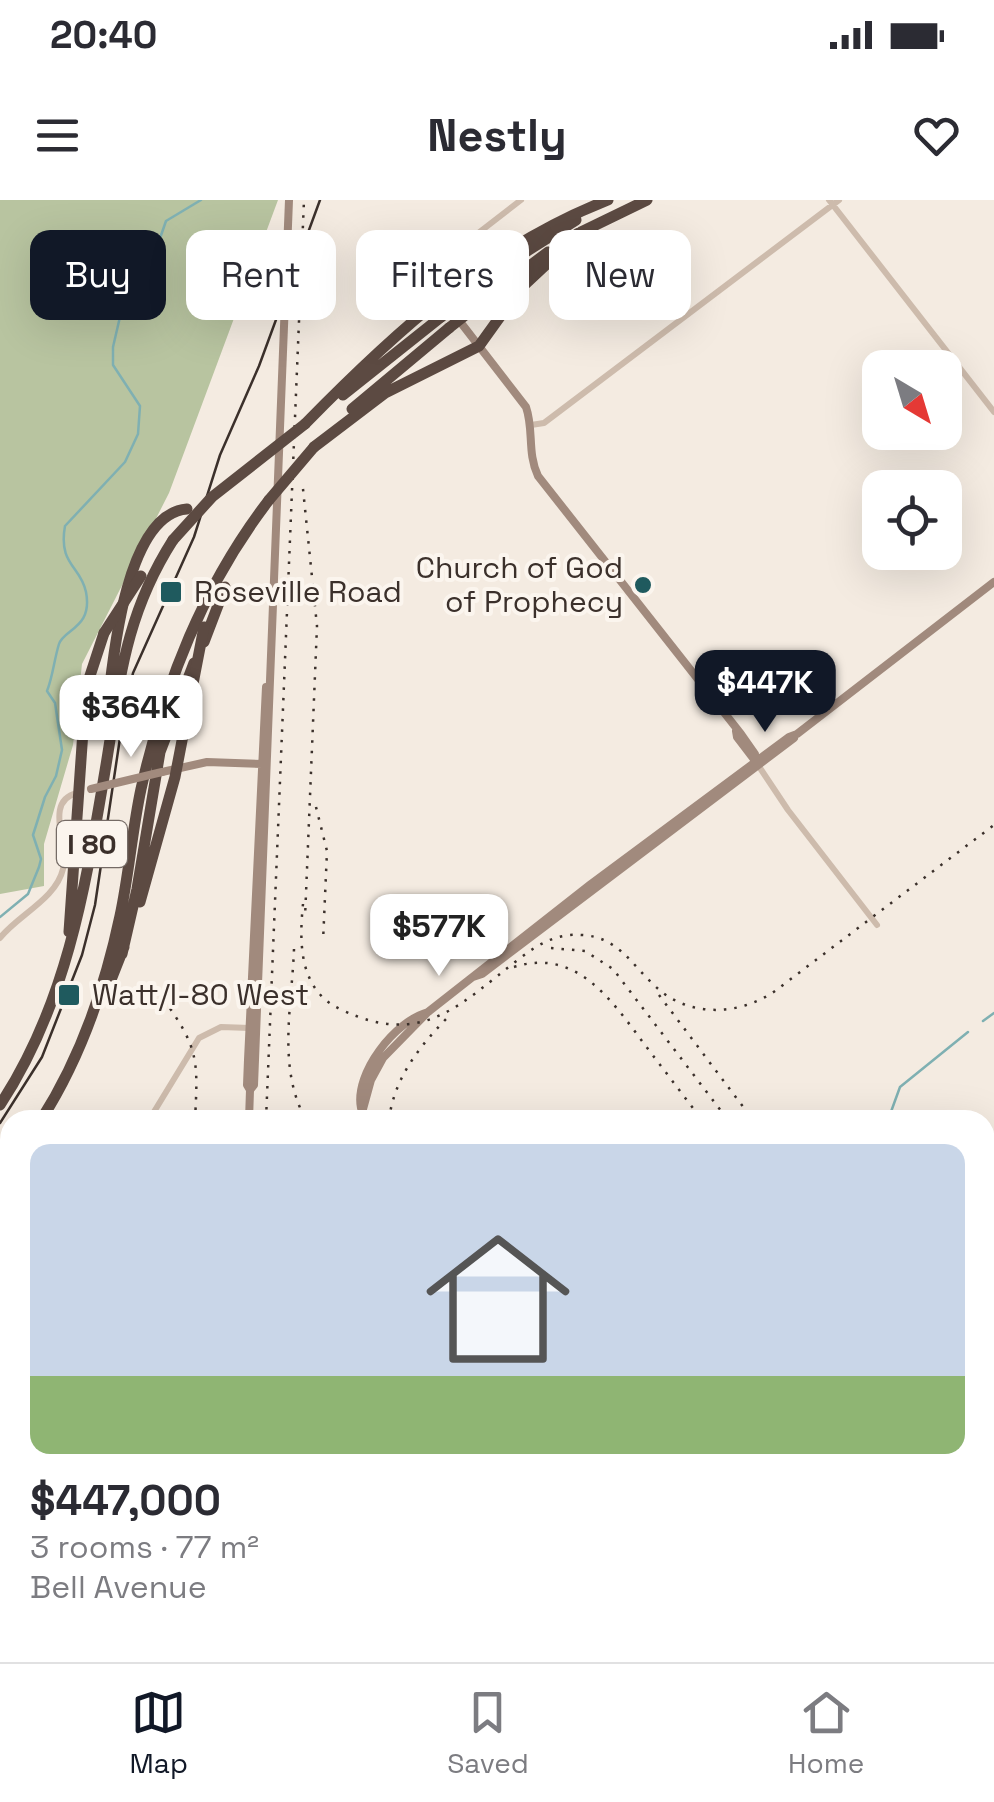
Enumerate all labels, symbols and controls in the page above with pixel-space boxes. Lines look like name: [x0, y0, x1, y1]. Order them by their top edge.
text: 20:40: [50, 11, 157, 59]
text: Nestly: [427, 107, 567, 164]
icon: menu: [30, 108, 85, 163]
icon: heart: [909, 108, 964, 163]
chip: Buy: [30, 230, 166, 320]
chip: Rent: [186, 230, 336, 320]
chip: Filters: [356, 230, 529, 320]
chip: New: [549, 230, 691, 320]
north arrow: [862, 350, 962, 450]
map controls: [862, 350, 962, 570]
button: locate: [862, 470, 962, 570]
place label: Church of God of Prophecy: [416, 548, 623, 621]
place label: Roseville Road: [194, 572, 402, 611]
marker: Church of God of Prophecy: [632, 574, 654, 596]
marker: Roseville Road: [158, 579, 184, 605]
pin: $447K: [695, 650, 835, 735]
text: $447K: [717, 662, 813, 702]
pin: $364K: [61, 675, 201, 760]
text: $364K: [81, 687, 181, 727]
road number: I 80: [57, 821, 127, 867]
pin: $577K: [369, 894, 509, 979]
text: $577K: [392, 906, 486, 946]
place label: Watt/I-80 West: [92, 975, 309, 1014]
marker: Watt/I-80 West: [56, 982, 82, 1008]
icon: home: [408, 1209, 588, 1389]
text: $447,000: [30, 1474, 221, 1527]
text: 3 rooms · 77 m²: [30, 1527, 259, 1567]
text: Bell Avenue: [30, 1567, 207, 1607]
tab: Map: [130, 1685, 188, 1781]
tab: Saved: [447, 1685, 529, 1781]
tab: Home: [788, 1685, 864, 1781]

